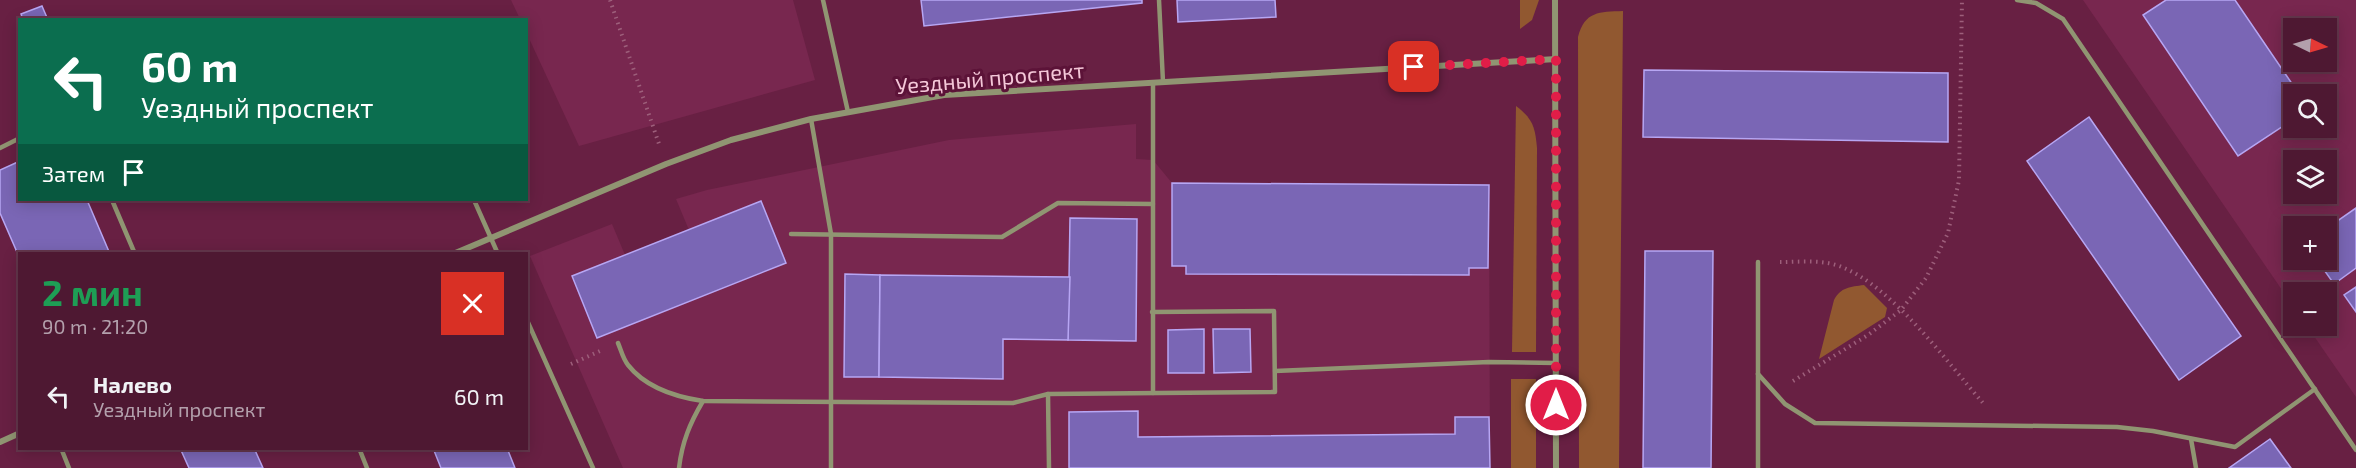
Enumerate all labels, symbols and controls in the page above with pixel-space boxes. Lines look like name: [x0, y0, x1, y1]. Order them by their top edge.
north arrow: [2283, 18, 2337, 72]
map controls: [2283, 18, 2337, 336]
text: 60 m: [141, 40, 238, 90]
pin: [1388, 41, 1439, 92]
icon: left: [42, 42, 120, 120]
icon: arrive: [1397, 50, 1430, 83]
street label: Уездный проспект: [894, 56, 1086, 98]
button: search: [2283, 84, 2337, 138]
text: Уездный проспект: [141, 91, 374, 123]
button: layers: [2283, 150, 2337, 204]
icon: arrive: [117, 156, 150, 189]
text: Затем: [42, 160, 105, 186]
button: +: [2283, 216, 2337, 270]
text: 2 мин: [42, 270, 143, 313]
button: close: [441, 272, 504, 335]
button: −: [2283, 282, 2337, 336]
text: 90 m · 21:20: [42, 314, 148, 338]
text: Налево: [93, 371, 172, 397]
position arrow: [1524, 373, 1588, 437]
icon: left: [42, 380, 75, 413]
text: 60 m: [454, 383, 504, 409]
text: Уездный проспект: [93, 397, 265, 421]

